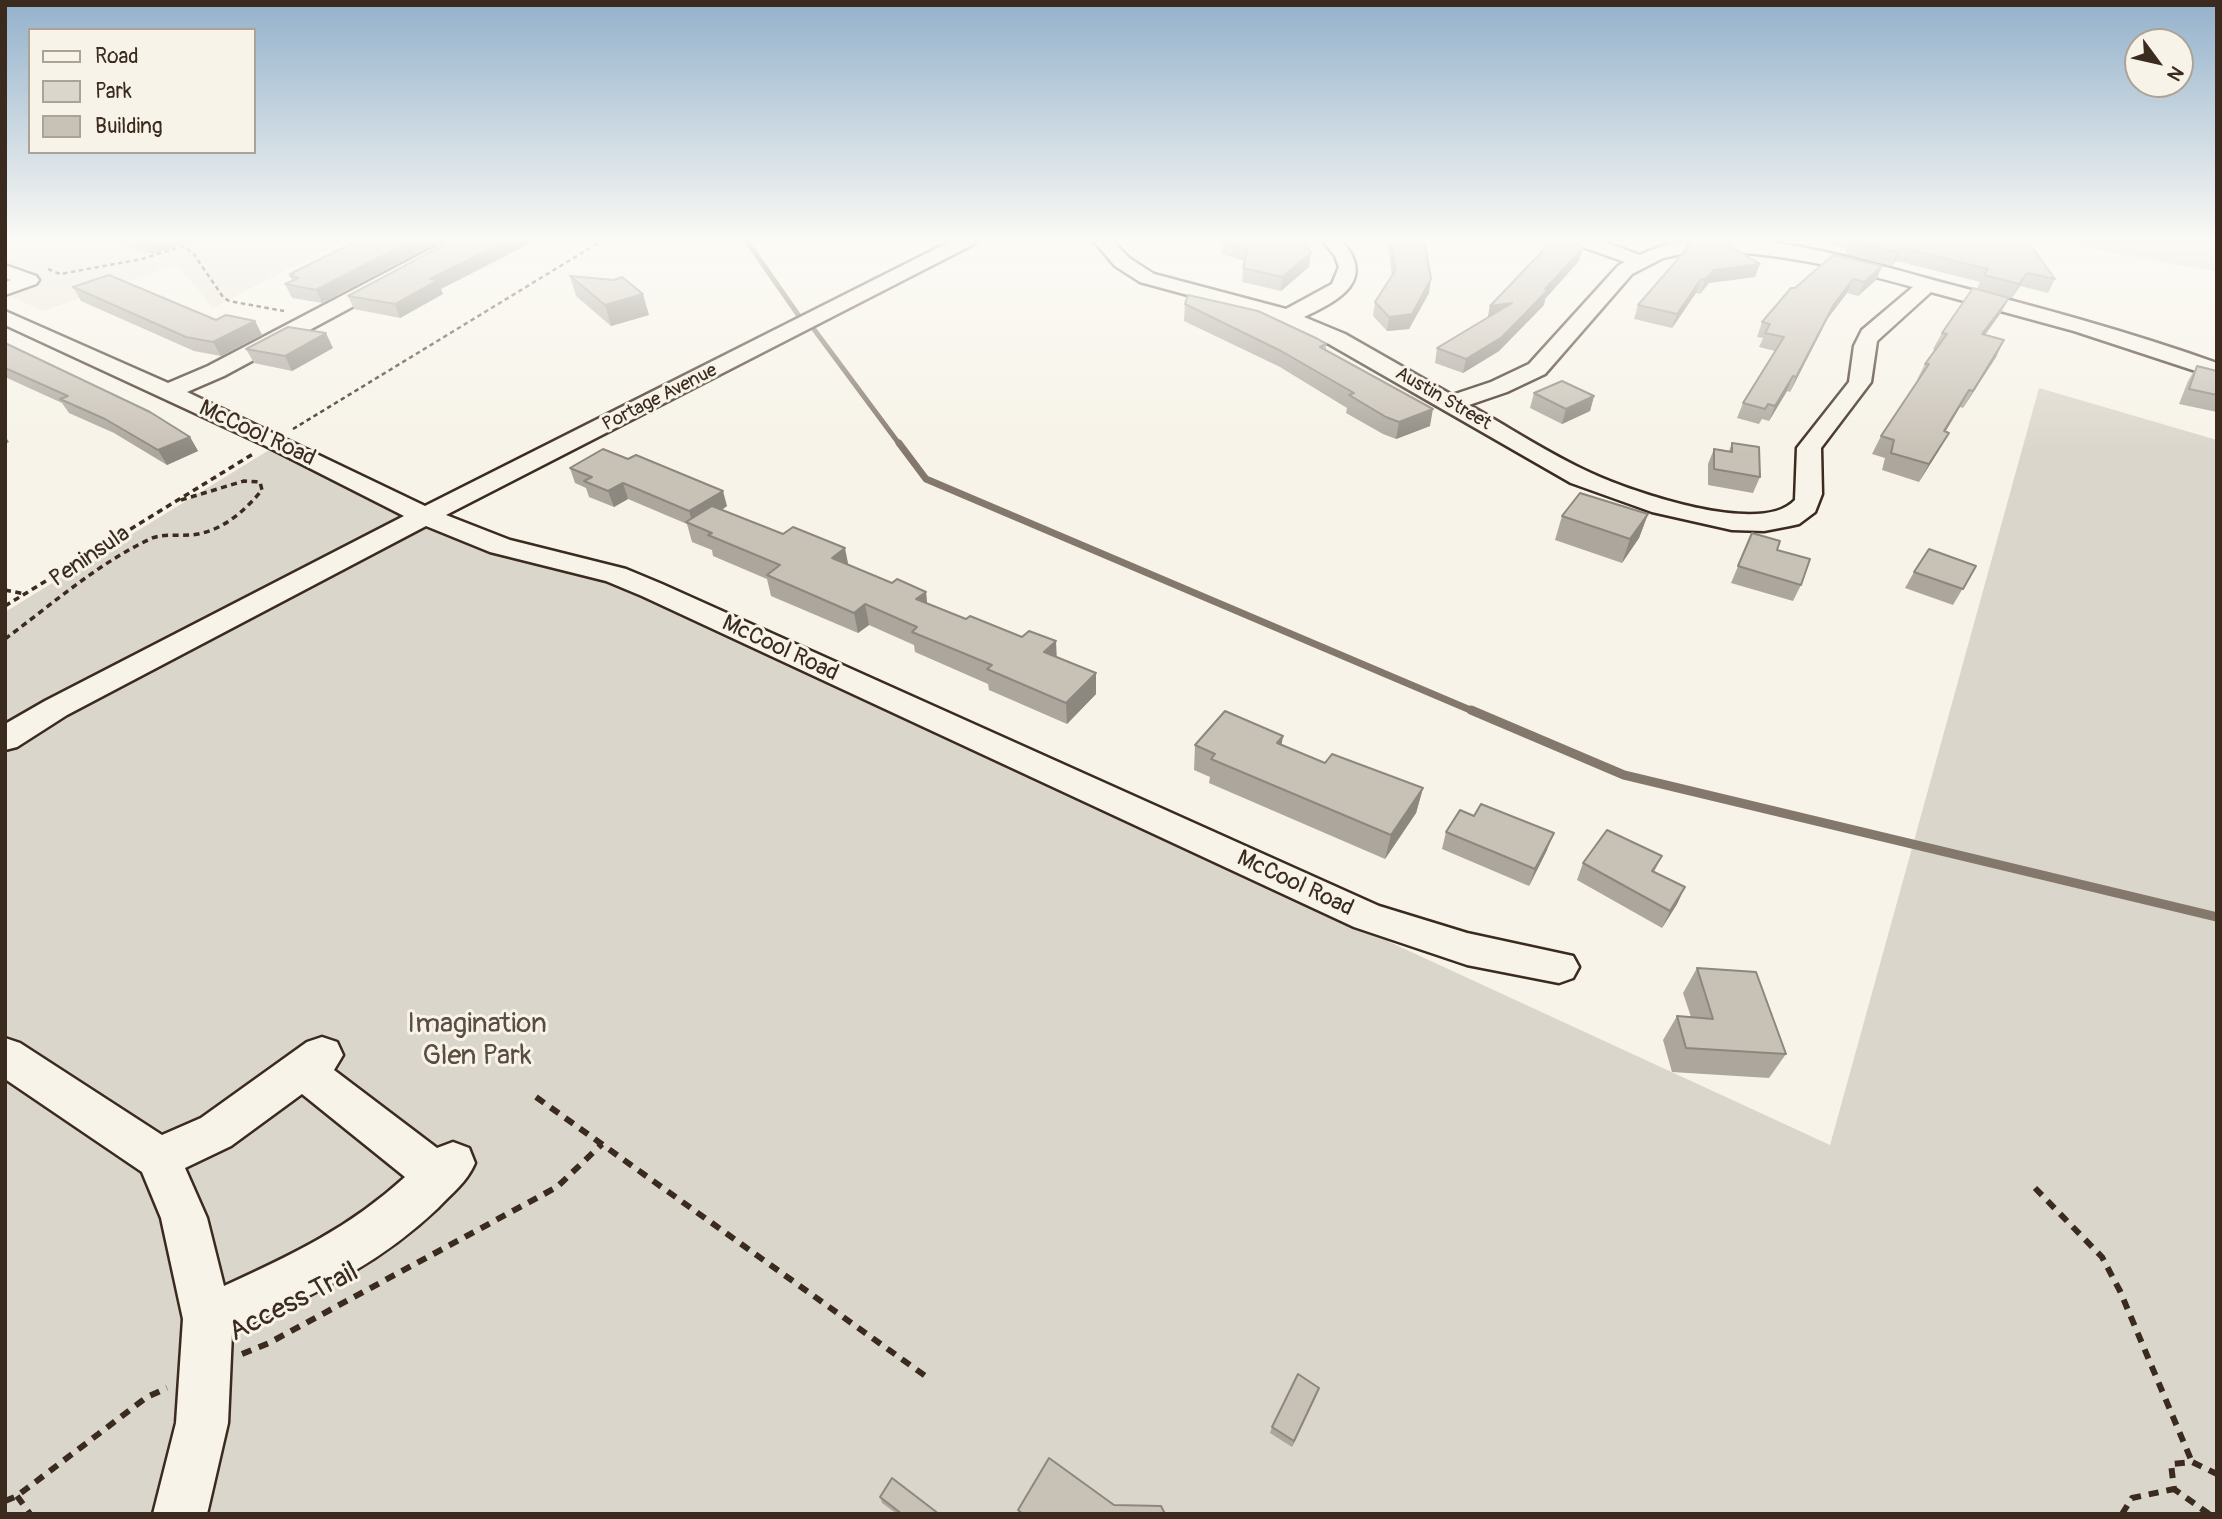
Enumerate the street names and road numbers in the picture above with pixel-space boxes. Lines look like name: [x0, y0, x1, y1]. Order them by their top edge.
street label: Portage Avenue: [599, 359, 721, 437]
street label: Austin Street: [1391, 362, 1495, 436]
street label: McCool Road: [194, 395, 320, 473]
street label: Peninsula: [45, 520, 135, 594]
street label: McCool Road: [717, 610, 843, 688]
street label: McCool Road: [1232, 845, 1358, 923]
street label: Access Trail: [224, 1256, 364, 1350]

